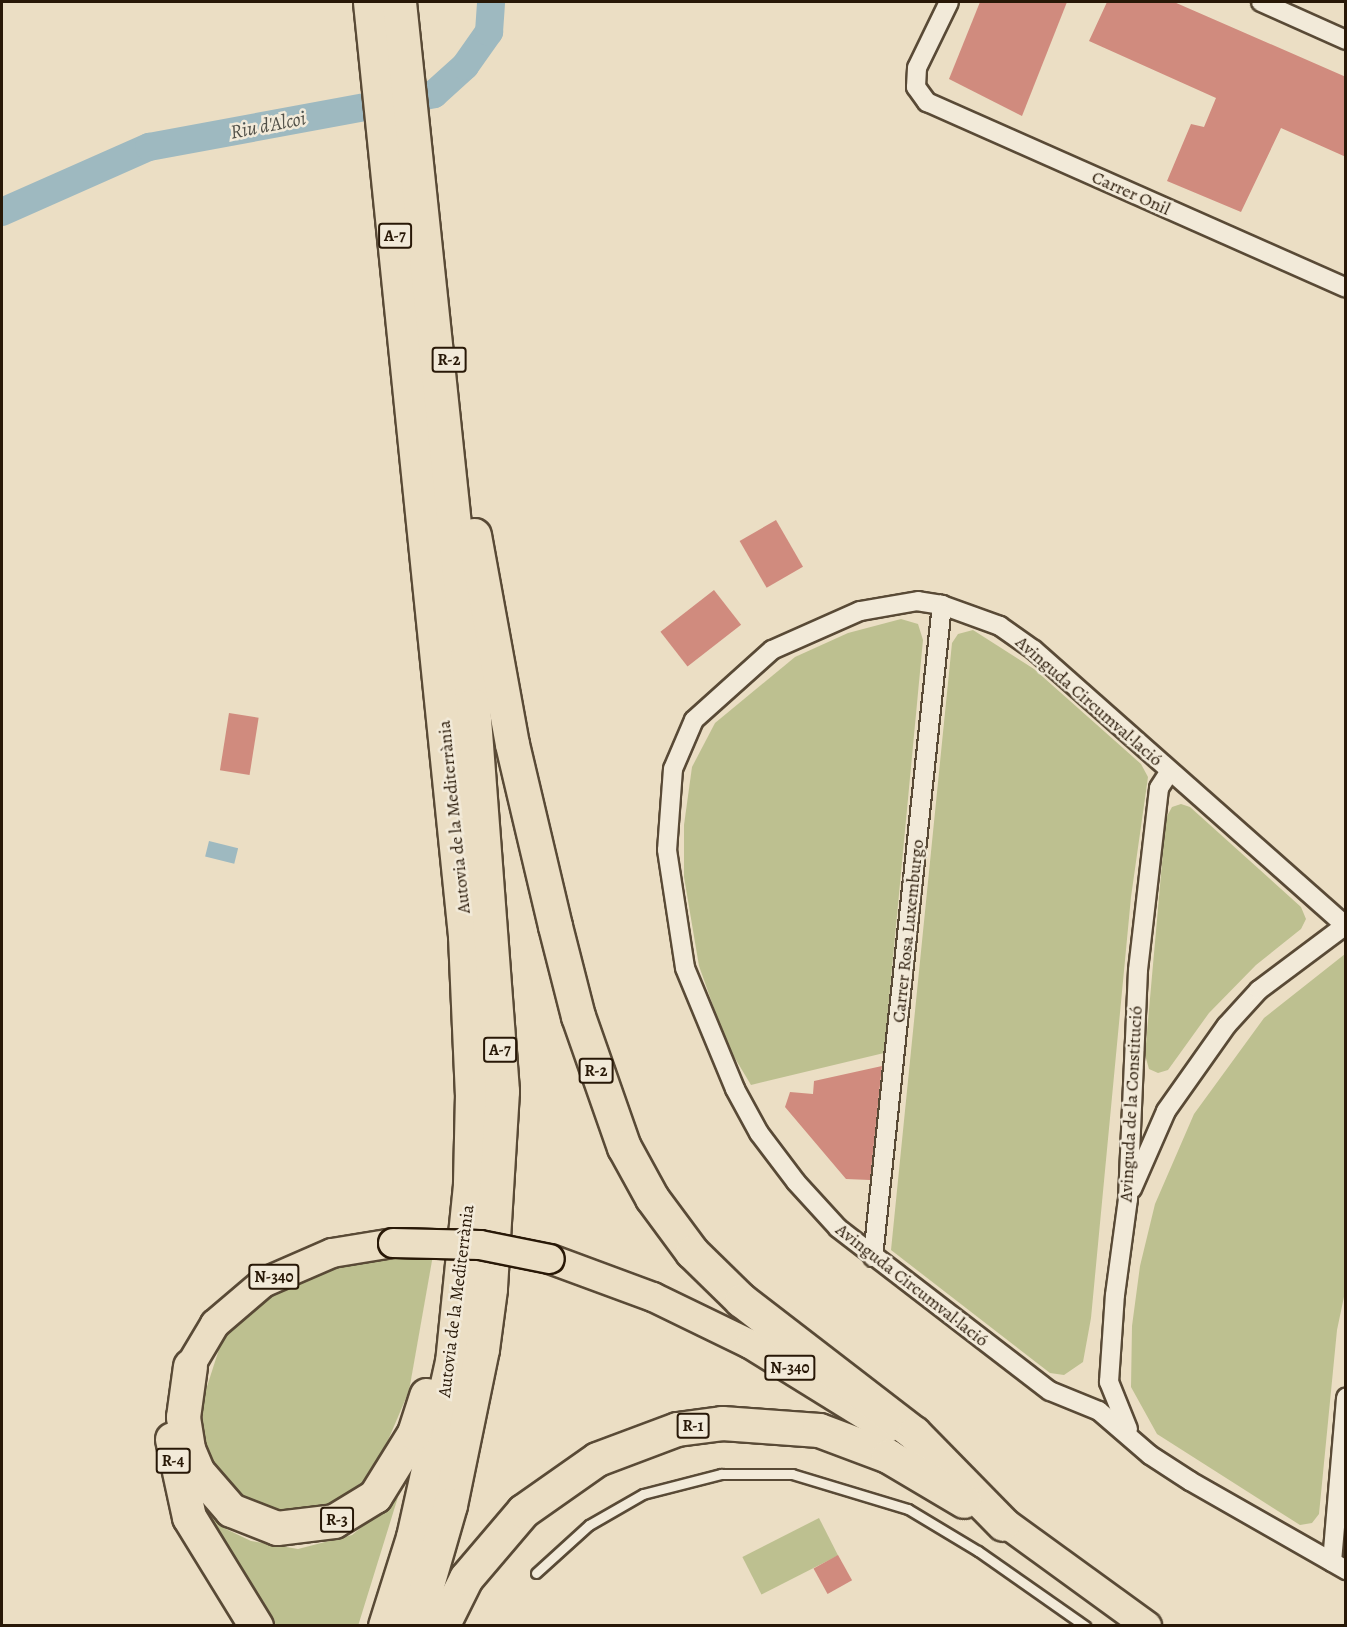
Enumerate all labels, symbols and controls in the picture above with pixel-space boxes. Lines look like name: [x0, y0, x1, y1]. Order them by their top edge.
water label: Riu d'Alcoi: [228, 106, 308, 144]
street label: Carrer Onil: [1088, 166, 1174, 220]
road number: A-7: [377, 223, 413, 249]
road number: R-2: [431, 347, 467, 373]
street label: Avinguda Circumval·lació: [1011, 631, 1167, 771]
street label: Autovia de la Mediterrània: [433, 719, 475, 915]
street label: Carrer Rosa Luxemburgo: [888, 838, 928, 1024]
street label: Avinguda de la Constitució: [1115, 1005, 1147, 1203]
road number: A-7: [482, 1037, 518, 1063]
road number: R-2: [578, 1058, 614, 1084]
street label: Autovia de la Mediterrània: [433, 1203, 479, 1399]
street label: Avinguda Circumval·lació: [832, 1219, 992, 1351]
road number: N-340: [247, 1264, 301, 1290]
road number: N-340: [763, 1355, 817, 1381]
road number: R-1: [676, 1413, 710, 1439]
road number: R-4: [155, 1448, 191, 1474]
road number: R-3: [319, 1507, 355, 1533]

